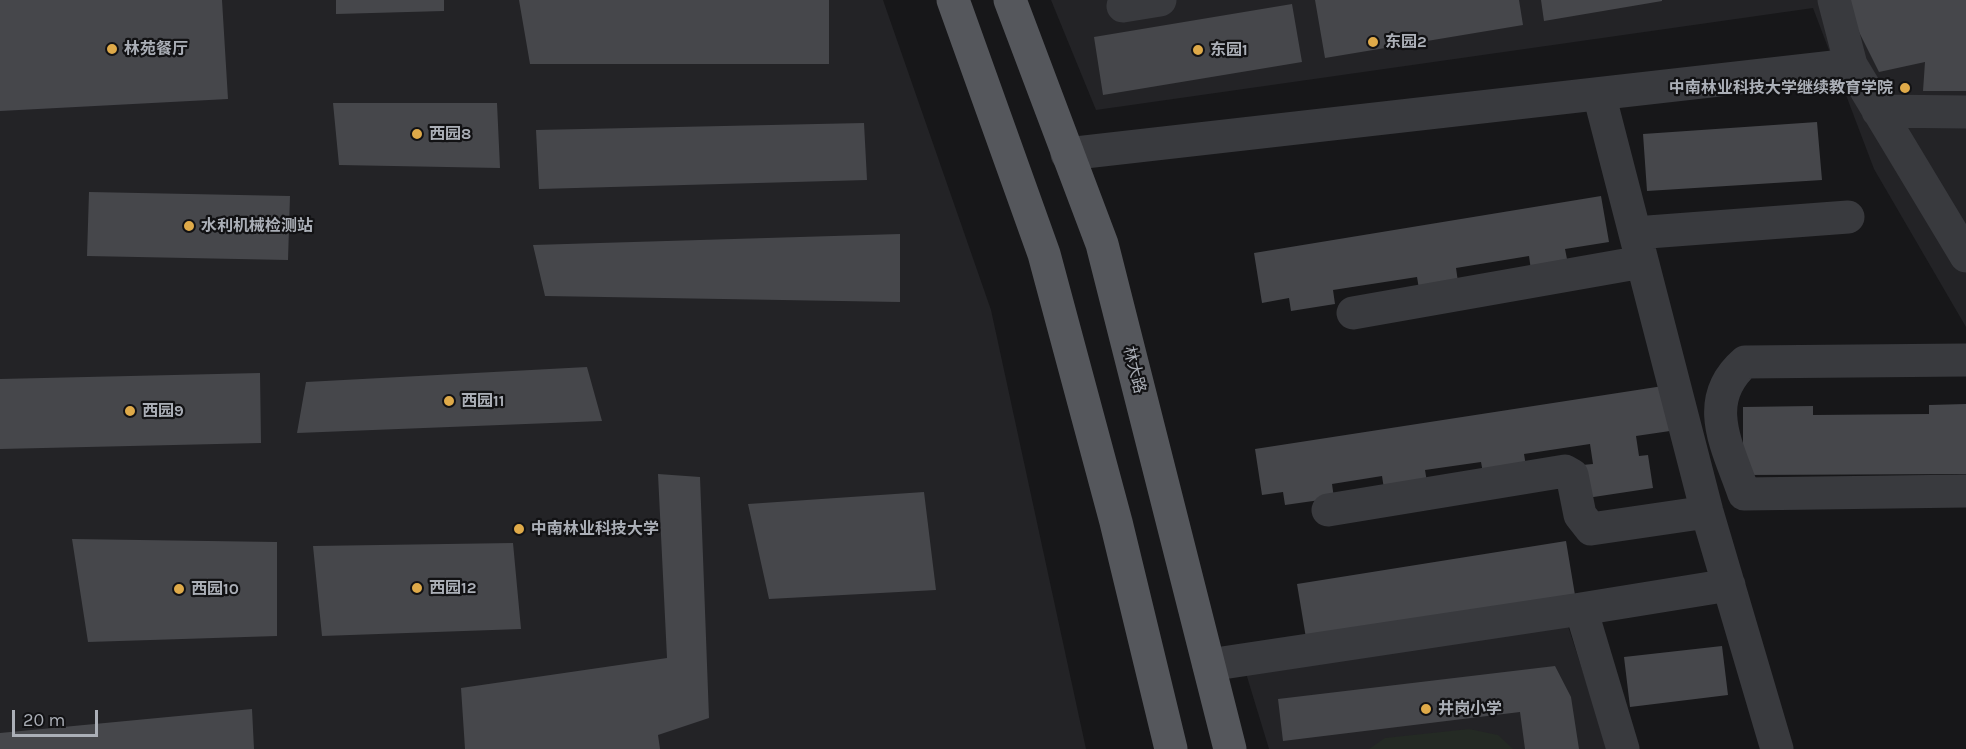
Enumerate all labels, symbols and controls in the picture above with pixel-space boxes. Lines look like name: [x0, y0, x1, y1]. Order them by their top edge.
place label: 东园2: [1385, 32, 1427, 52]
marker: 东园2: [1366, 35, 1380, 49]
place label: 林苑餐厅: [124, 39, 188, 59]
place label: 东园1: [1210, 40, 1248, 60]
marker: 林苑餐厅: [105, 42, 119, 56]
marker: 东园1: [1191, 43, 1205, 57]
place label: 中南林业科技大学继续教育学院: [1669, 78, 1893, 98]
marker: 中南林业科技大学继续教育学院: [1898, 81, 1912, 95]
place label: 西园8: [429, 124, 471, 144]
marker: 西园8: [410, 127, 424, 141]
place label: 水利机械检测站: [201, 216, 313, 236]
marker: 水利机械检测站: [182, 219, 196, 233]
street label: 林大路: [1119, 344, 1149, 396]
place label: 西园11: [461, 391, 504, 411]
marker: 西园11: [442, 394, 456, 408]
place label: 西园9: [142, 401, 184, 421]
marker: 西园9: [123, 404, 137, 418]
place label: 中南林业科技大学: [531, 519, 659, 539]
marker: 中南林业科技大学: [512, 522, 526, 536]
place label: 西园12: [429, 578, 476, 598]
place label: 西园10: [191, 579, 239, 599]
marker: 西园12: [410, 581, 424, 595]
marker: 西园10: [172, 582, 186, 596]
scale bar: [15, 698, 100, 736]
place label: 井岗小学: [1438, 699, 1502, 719]
marker: 井岗小学: [1419, 702, 1433, 716]
text: 20 m: [23, 709, 65, 731]

